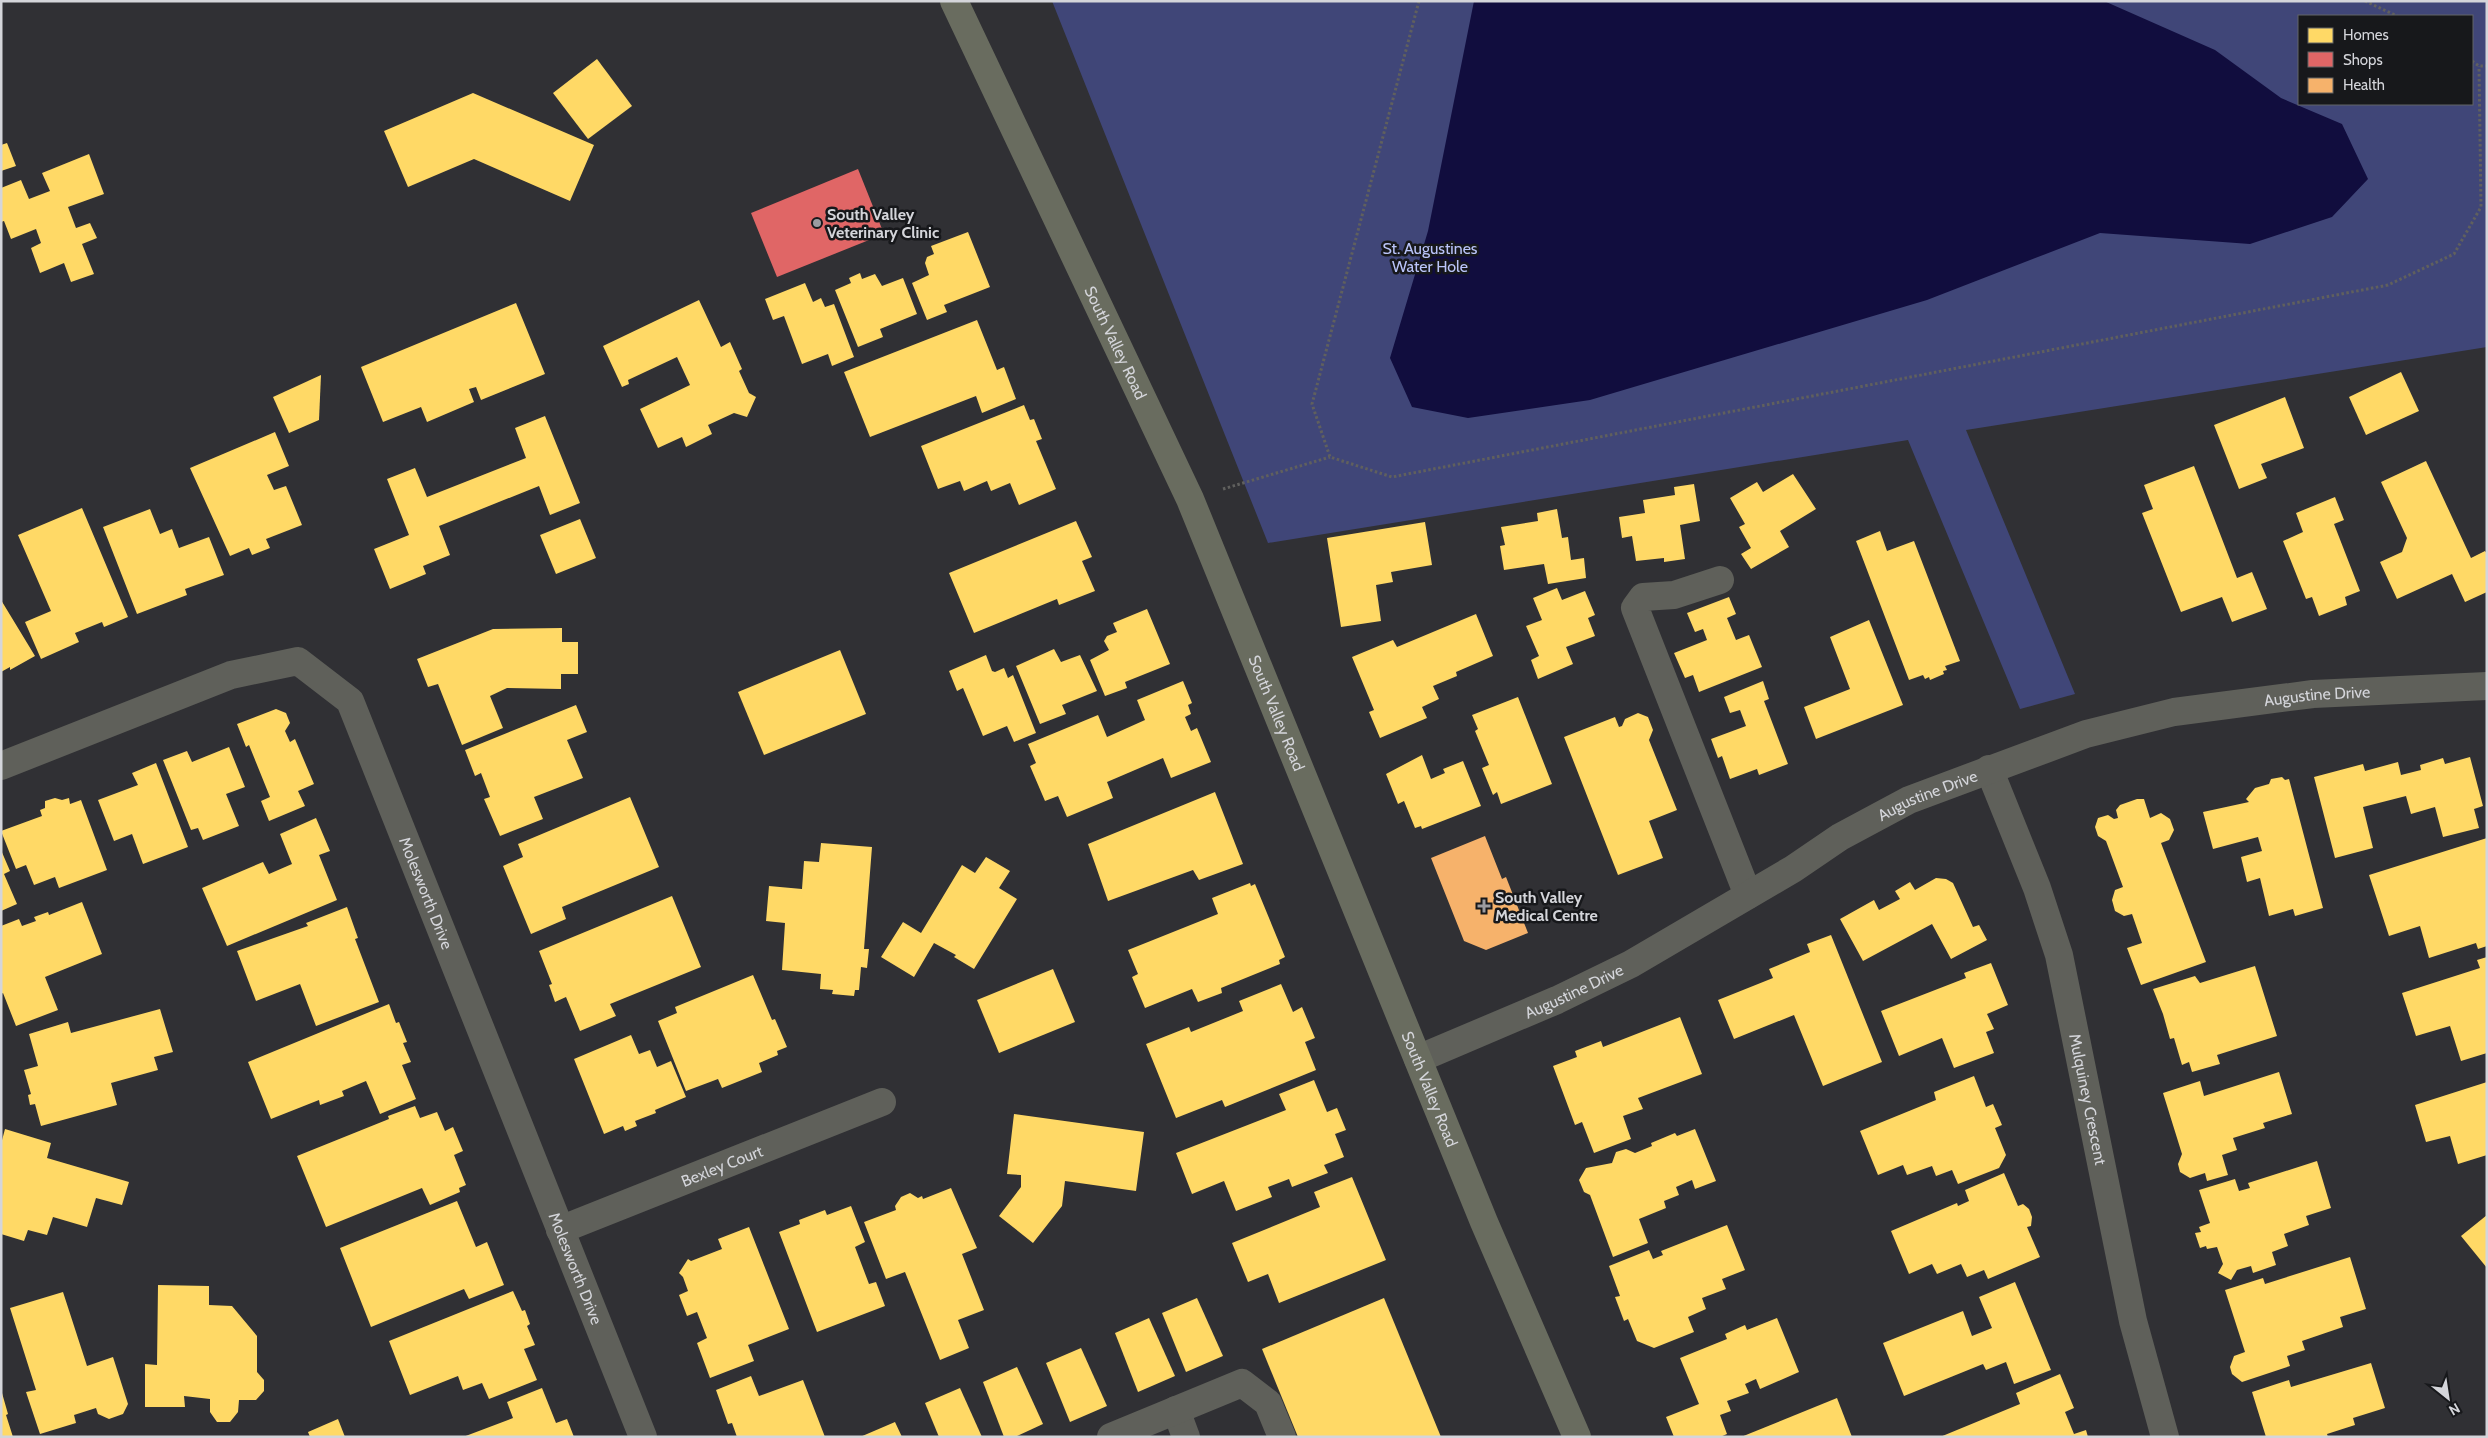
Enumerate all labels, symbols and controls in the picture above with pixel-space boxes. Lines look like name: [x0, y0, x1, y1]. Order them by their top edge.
legend: [2298, 15, 2473, 105]
text: Homes: [2343, 26, 2389, 44]
text: Shops: [2343, 51, 2383, 69]
text: Health: [2343, 76, 2385, 94]
place label: South Valley Veterinary Clinic: [827, 205, 939, 242]
marker: South Valley Veterinary Clinic: [811, 217, 823, 229]
park label: St. Augustines Water Hole: [1383, 239, 1478, 276]
street label: South Valley Road: [1080, 283, 1150, 403]
street label: South Valley Road: [1245, 652, 1309, 774]
street label: Augustine Drive: [2263, 682, 2371, 710]
street label: Augustine Drive: [1874, 766, 1980, 825]
street label: Molesworth Drive: [395, 834, 457, 952]
place label: South Valley Medical Centre: [1495, 888, 1598, 925]
marker: South Valley Medical Centre: [1477, 899, 1491, 913]
street label: Augustine Drive: [1522, 960, 1626, 1023]
street label: South Valley Road: [1397, 1029, 1461, 1150]
street label: Mulquiney Crescent: [2065, 1032, 2110, 1167]
street label: Bexley Court: [678, 1141, 766, 1191]
street label: Molesworth Drive: [545, 1210, 606, 1327]
north arrow: [2423, 1373, 2473, 1423]
text: N: [2446, 1399, 2463, 1420]

